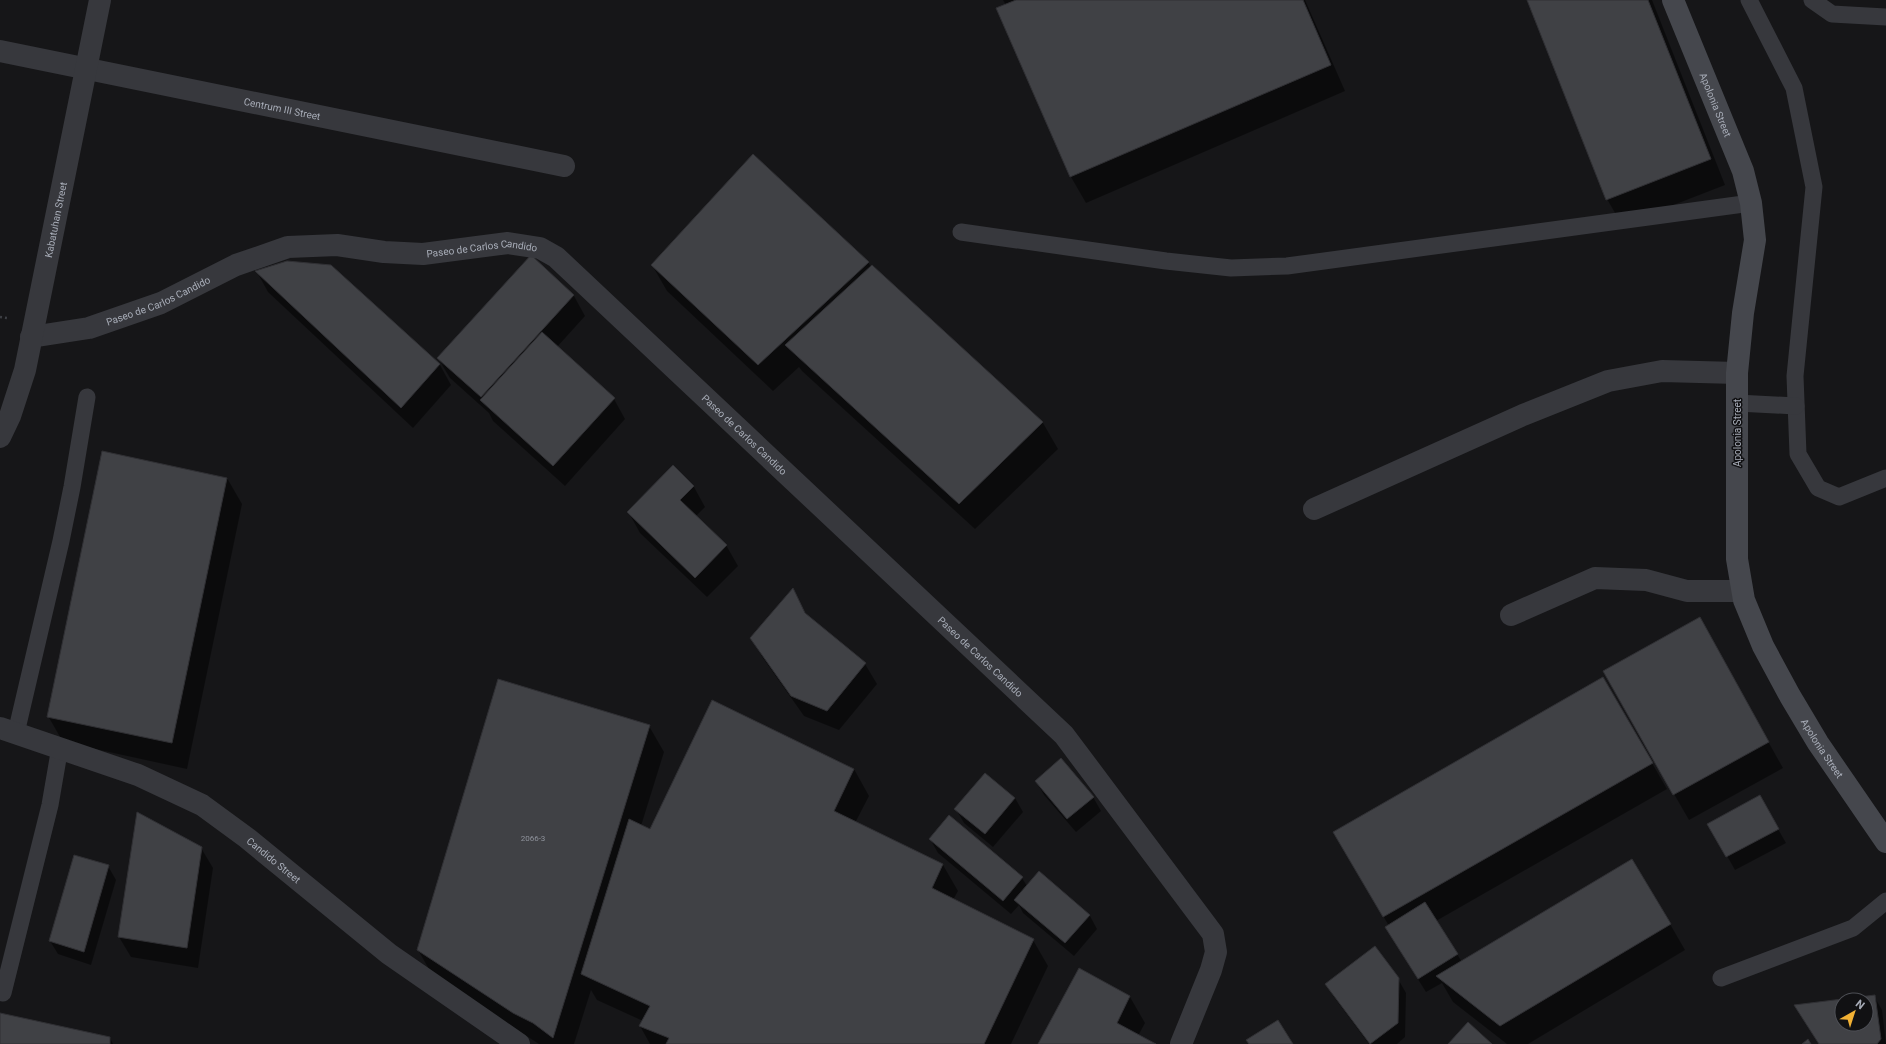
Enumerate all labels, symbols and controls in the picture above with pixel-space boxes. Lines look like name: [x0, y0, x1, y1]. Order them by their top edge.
street label: Apolonia Street: [1697, 71, 1733, 138]
street label: Centrum III Street: [243, 96, 321, 122]
street label: Kabatuhan Street: [43, 181, 69, 259]
street label: Paseo de Carlos Candido: [426, 238, 538, 260]
street label: Paseo de Carlos Candido: [105, 274, 212, 328]
street label: Paseo de Carlos Candido: [700, 392, 789, 477]
street label: Apolonia Street: [1732, 399, 1743, 467]
street label: Paseo de Carlos Candido: [936, 614, 1025, 699]
street label: Apolonia Street: [1799, 717, 1845, 780]
house number: 2066-3: [521, 834, 545, 843]
street label: Candido Street: [245, 835, 303, 885]
north arrow: [1834, 992, 1874, 1032]
text: N: [1853, 997, 1867, 1012]

